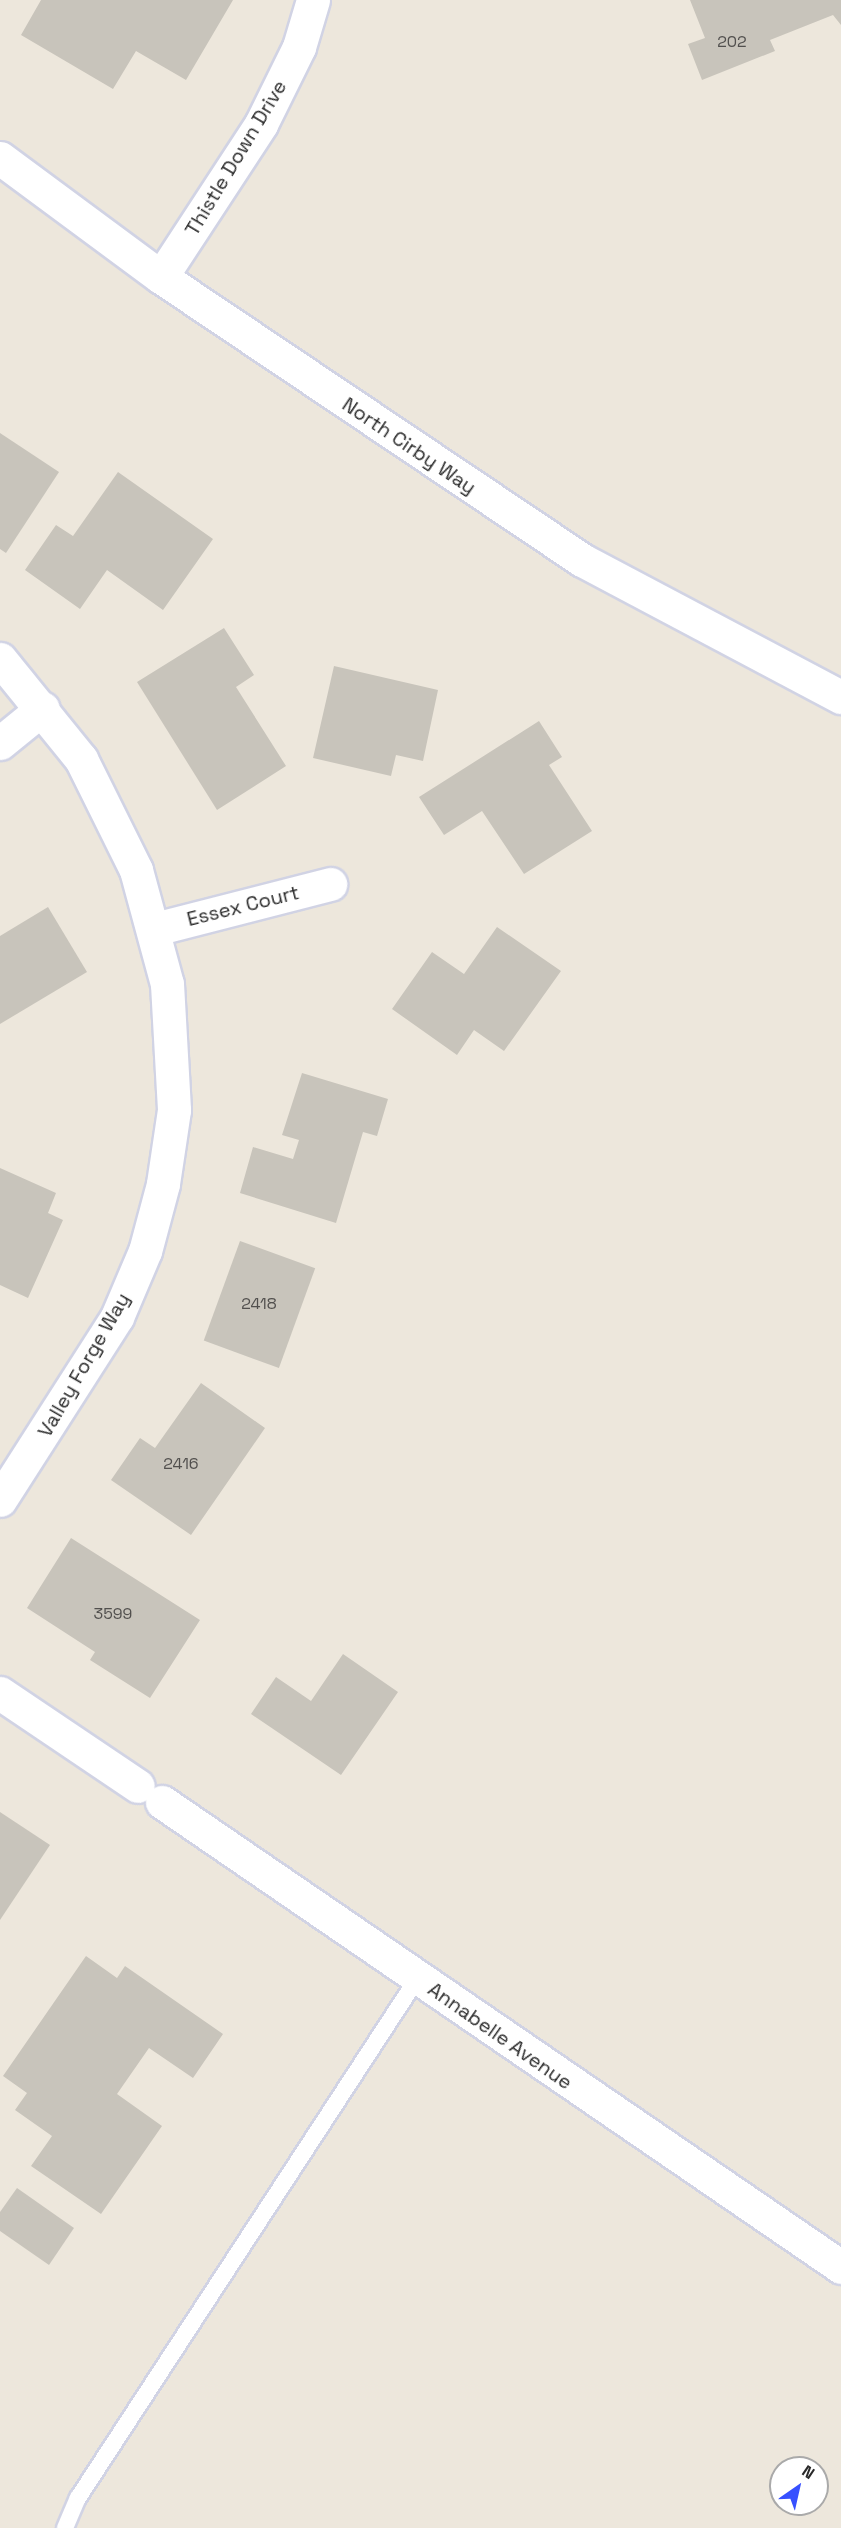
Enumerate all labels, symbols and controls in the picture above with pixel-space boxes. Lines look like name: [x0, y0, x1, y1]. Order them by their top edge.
house number: 202: [717, 32, 747, 52]
street label: Thistle Down Drive: [180, 76, 292, 240]
street label: North Cirby Way: [338, 392, 480, 500]
street label: Essex Court: [184, 880, 302, 932]
street label: Valley Forge Way: [33, 1288, 135, 1442]
house number: 2418: [241, 1294, 277, 1314]
house number: 2416: [163, 1454, 199, 1474]
house number: 3599: [94, 1604, 132, 1624]
street label: Annabelle Avenue: [423, 1977, 577, 2095]
north arrow: [769, 2456, 829, 2516]
text: N: [798, 2461, 819, 2484]

